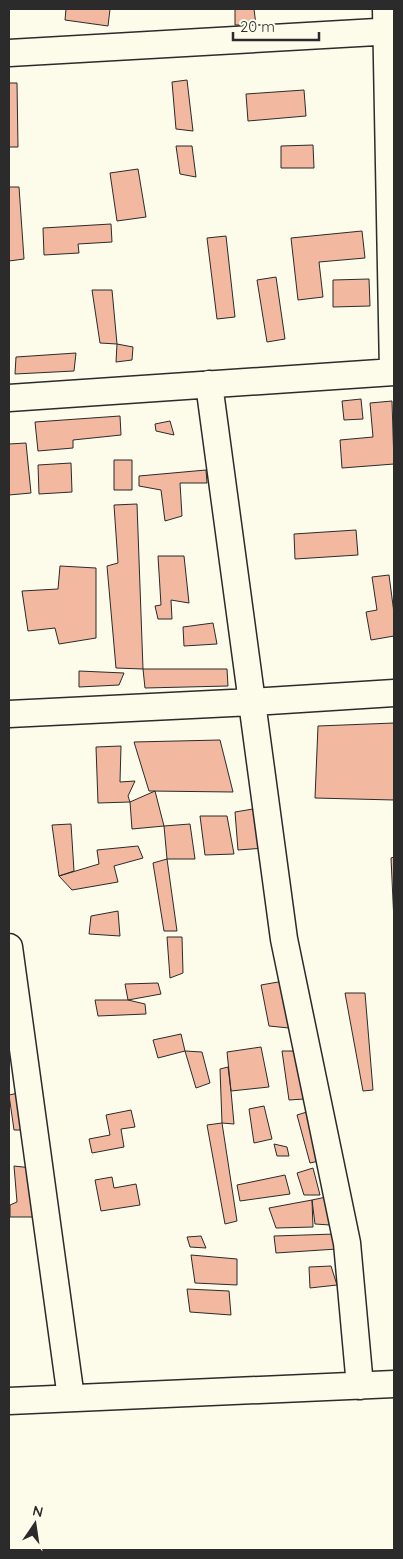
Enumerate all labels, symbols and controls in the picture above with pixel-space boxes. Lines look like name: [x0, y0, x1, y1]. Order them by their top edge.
scale bar: [233, 10, 319, 42]
text: 20 m: [240, 17, 275, 36]
north arrow: [10, 1499, 60, 1549]
text: N: [31, 1501, 45, 1521]

